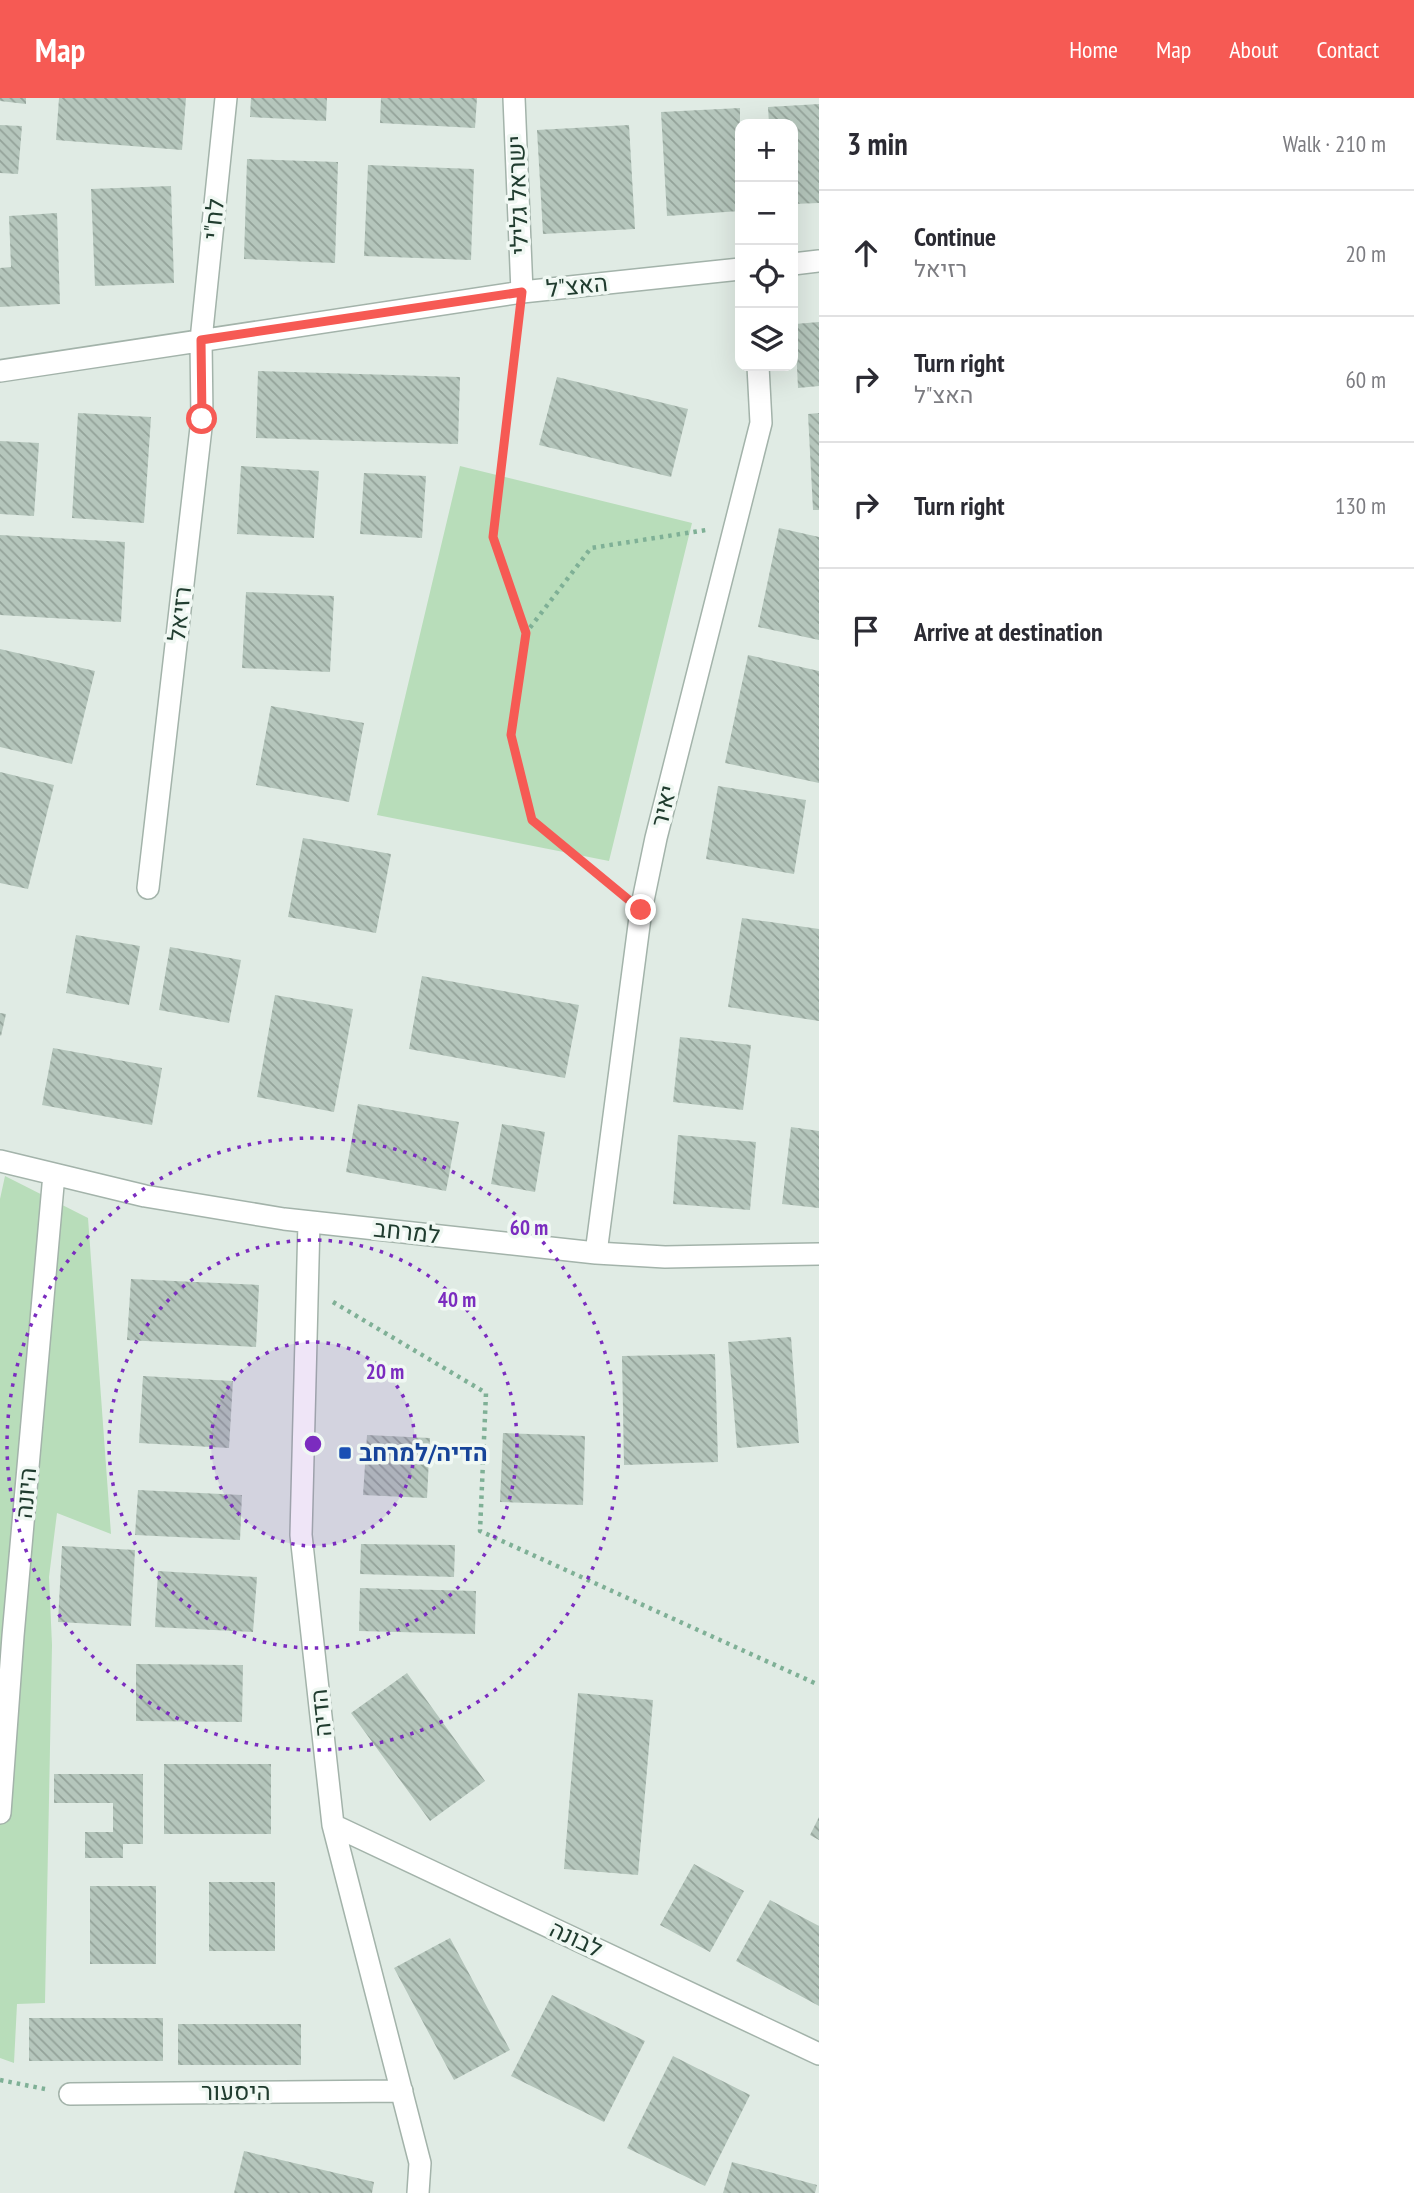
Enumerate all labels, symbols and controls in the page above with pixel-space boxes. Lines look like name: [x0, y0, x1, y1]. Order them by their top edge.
text: Map: [35, 28, 85, 71]
text: Home: [1069, 34, 1118, 65]
text: Map: [1156, 34, 1191, 65]
text: About: [1229, 34, 1278, 65]
text: Contact: [1316, 34, 1379, 65]
map controls: [735, 119, 798, 371]
button: +: [735, 119, 798, 182]
text: 3 min: [847, 124, 908, 163]
text: Walk · 210 m: [1283, 129, 1386, 158]
street label: ישראל גלילי: [500, 135, 535, 255]
button: −: [735, 182, 798, 245]
street label: לח"י: [196, 197, 231, 241]
text: Continue: [914, 220, 996, 253]
icon: ahead: [847, 234, 885, 272]
text: 20 m: [1345, 239, 1386, 268]
button: locate: [735, 245, 798, 308]
text: רזיאל: [914, 254, 967, 283]
street label: האצ"ל: [545, 267, 609, 304]
button: layers: [735, 308, 798, 371]
text: Turn right: [914, 346, 1005, 379]
icon: right: [847, 360, 885, 398]
text: 60 m: [1345, 365, 1386, 394]
text: האצ"ל: [914, 380, 973, 409]
route start: [186, 403, 217, 434]
icon: right: [847, 486, 885, 524]
text: Turn right: [914, 489, 1005, 522]
text: 130 m: [1335, 491, 1386, 520]
street label: רזיאל: [161, 585, 198, 643]
icon: arrive: [847, 612, 885, 650]
text: Arrive at destination: [914, 615, 1103, 648]
street label: יאיר: [643, 782, 684, 830]
route end: [625, 894, 656, 925]
street label: למרחב: [372, 1213, 442, 1250]
text: 60 m: [510, 1214, 548, 1241]
text: 40 m: [438, 1286, 476, 1313]
text: 20 m: [366, 1358, 404, 1385]
centre of rings: [301, 1432, 325, 1456]
place label: הדיה/למרחב: [359, 1437, 488, 1468]
marker: הדיה/למרחב: [337, 1445, 353, 1461]
street label: היונה: [8, 1466, 43, 1520]
street label: הדיה: [303, 1688, 338, 1739]
street label: לבונה: [545, 1913, 608, 1964]
street label: היסעור: [201, 2076, 271, 2107]

